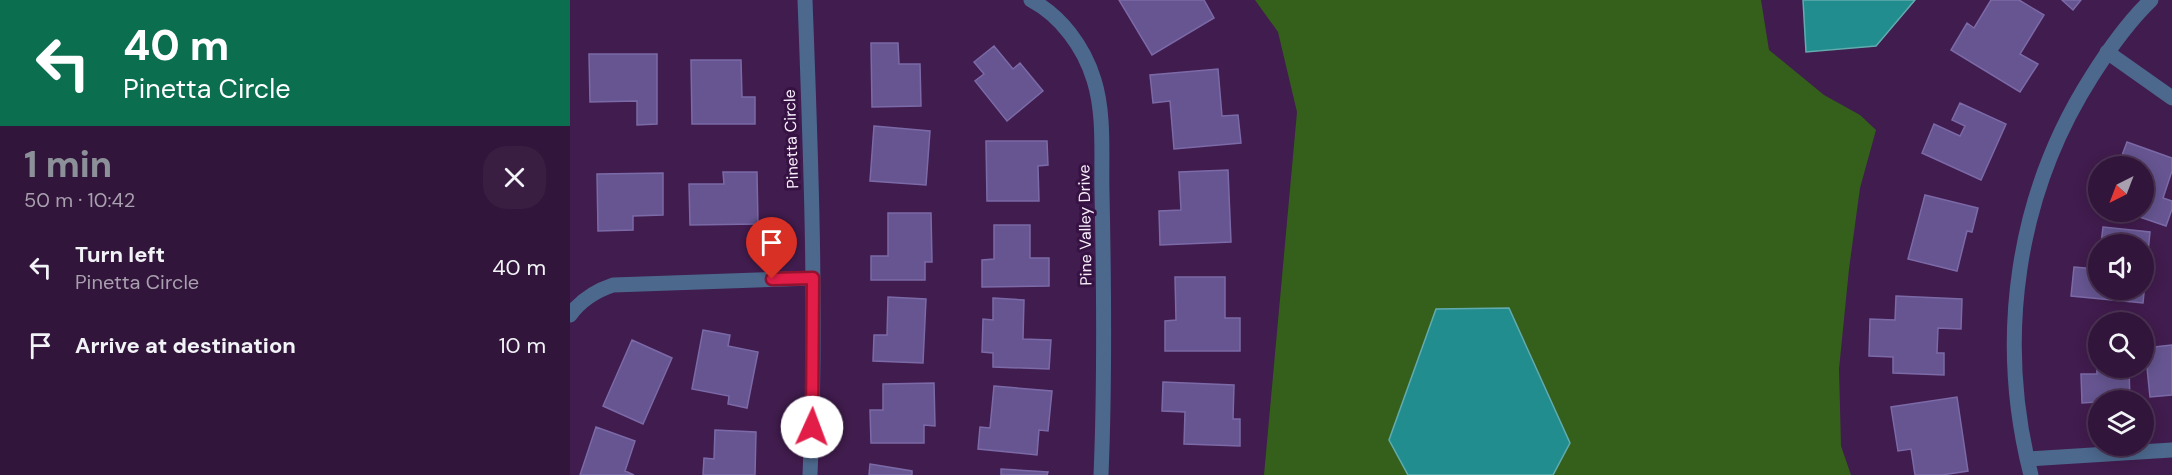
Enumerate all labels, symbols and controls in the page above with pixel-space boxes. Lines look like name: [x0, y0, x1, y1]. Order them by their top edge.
text: 40 m: [123, 18, 229, 73]
icon: left: [24, 24, 102, 102]
text: Pinetta Circle: [123, 71, 291, 106]
street label: Pinetta Circle: [779, 89, 803, 189]
text: 1 min: [24, 141, 112, 188]
button: close: [483, 146, 546, 209]
north arrow: [2088, 156, 2154, 222]
map controls: [2088, 156, 2154, 456]
street label: Pine Valley Drive: [1073, 164, 1097, 286]
text: 50 m · 10:42: [24, 187, 135, 213]
pin: [746, 217, 797, 279]
icon: arrive: [755, 226, 788, 259]
button: sound: [2088, 234, 2154, 300]
text: Turn left: [75, 240, 165, 269]
icon: left: [24, 251, 57, 284]
text: 40 m: [492, 253, 546, 282]
text: Pinetta Circle: [75, 269, 199, 295]
button: search: [2088, 312, 2154, 378]
icon: arrive: [24, 329, 57, 362]
text: Arrive at destination: [75, 331, 296, 360]
text: 10 m: [499, 331, 546, 360]
button: layers: [2088, 390, 2154, 456]
position arrow: [780, 395, 844, 459]

